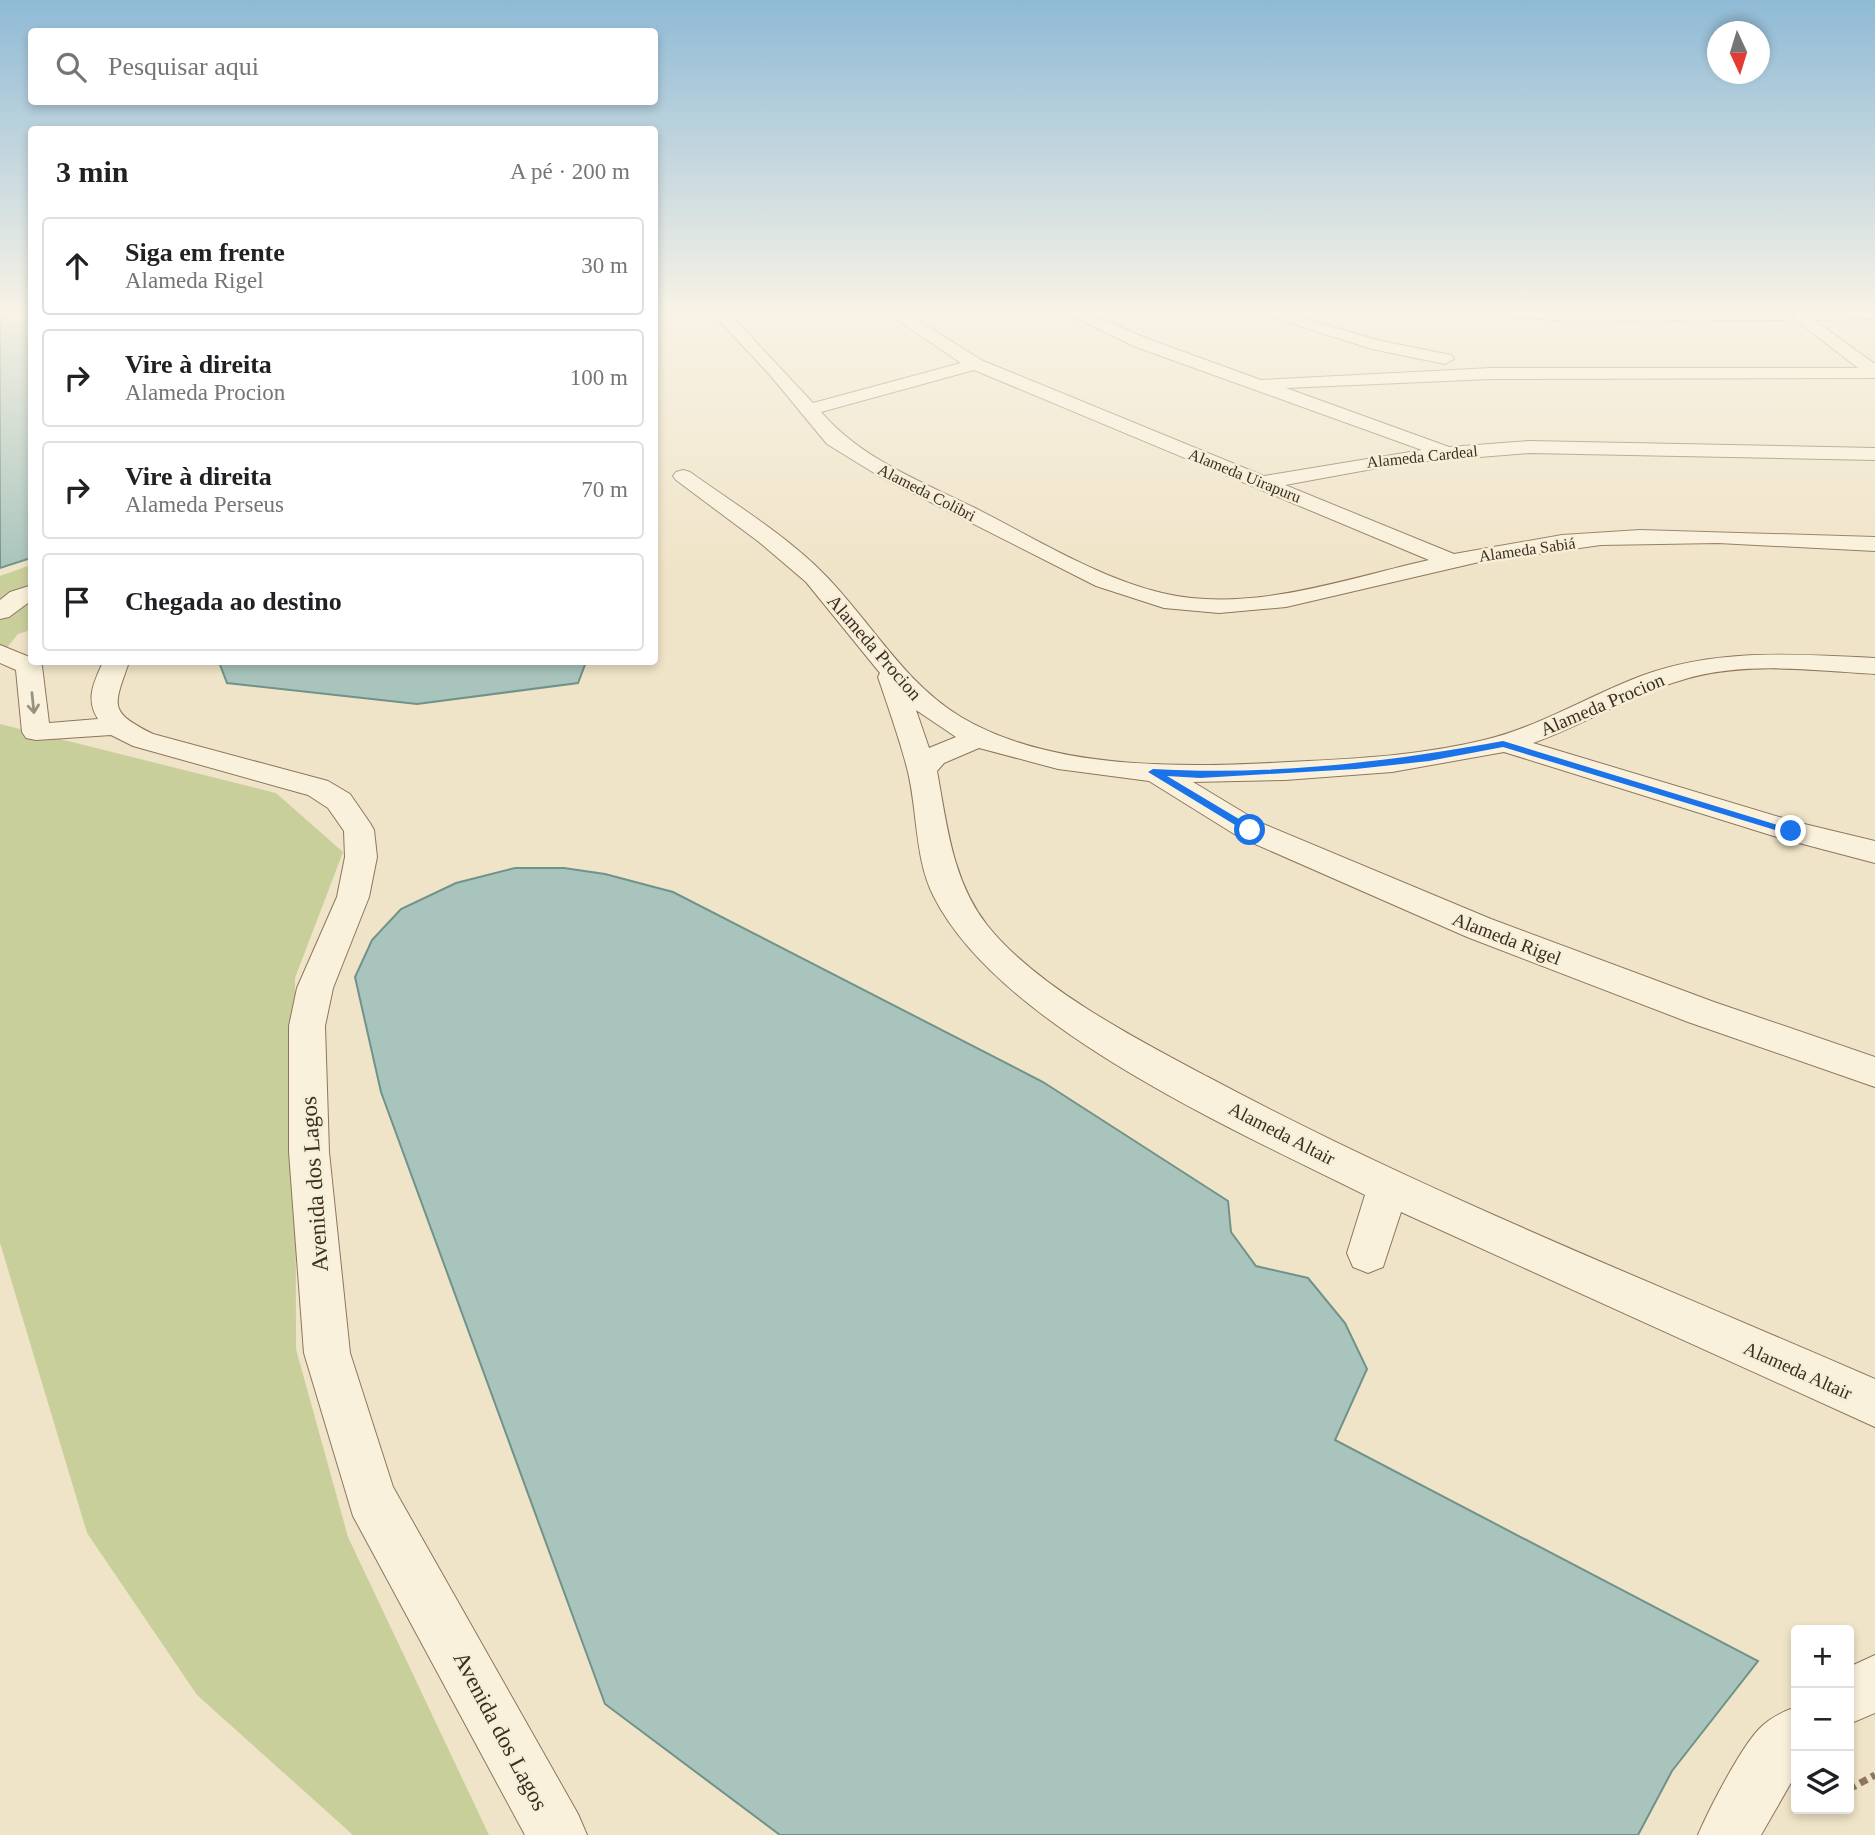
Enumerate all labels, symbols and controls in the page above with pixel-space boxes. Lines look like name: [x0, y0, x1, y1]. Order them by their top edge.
north arrow: [1707, 21, 1770, 84]
search box: [28, 28, 658, 105]
icon: search: [52, 48, 90, 86]
text: Pesquisar aqui: [108, 52, 259, 81]
text: 3 min: [56, 155, 129, 188]
text: A pé · 200 m: [510, 159, 630, 184]
text: Siga em frente: [125, 238, 285, 267]
icon: ahead: [58, 247, 96, 285]
text: 30 m: [581, 253, 628, 278]
text: Alameda Rigel: [125, 268, 264, 293]
text: Vire à direita: [125, 350, 272, 379]
icon: right: [58, 359, 96, 397]
text: 100 m: [570, 365, 628, 390]
text: Alameda Procion: [125, 380, 285, 405]
street label: Alameda Cardeal: [1366, 442, 1479, 471]
street label: Alameda Uirapuru: [1186, 445, 1303, 507]
street label: Alameda Colibri: [875, 461, 979, 525]
text: Vire à direita: [125, 462, 272, 491]
icon: right: [58, 471, 96, 509]
text: 70 m: [581, 477, 628, 502]
text: Alameda Perseus: [125, 492, 284, 517]
street label: Alameda Sabiá: [1478, 534, 1576, 565]
icon: arrive: [58, 583, 96, 621]
text: Chegada ao destino: [125, 587, 342, 616]
street label: Alameda Procion: [823, 590, 926, 705]
street label: Alameda Procion: [1537, 669, 1668, 740]
one-way arrow: [27, 691, 40, 713]
route start: [1234, 814, 1265, 845]
route end: [1775, 815, 1806, 846]
street label: Alameda Rigel: [1450, 908, 1564, 969]
street label: Avenida dos Lagos: [296, 1095, 333, 1273]
street label: Alameda Altair: [1225, 1098, 1339, 1170]
street label: Alameda Altair: [1740, 1337, 1856, 1404]
map controls: [1791, 1625, 1854, 1814]
button: +: [1791, 1625, 1854, 1688]
street label: Avenida dos Lagos: [448, 1648, 553, 1815]
button: −: [1791, 1688, 1854, 1751]
button: layers: [1791, 1751, 1854, 1814]

